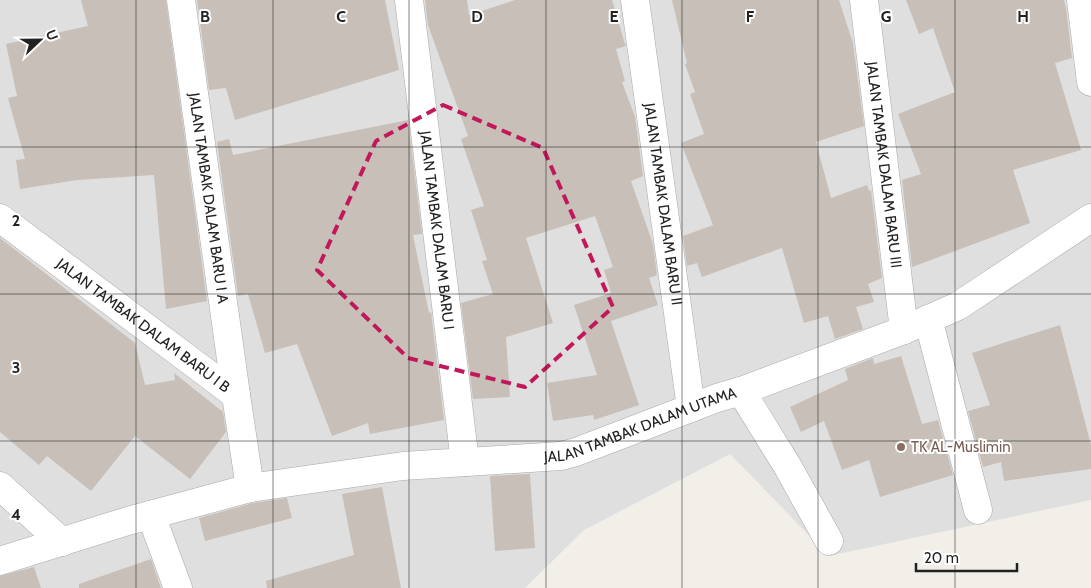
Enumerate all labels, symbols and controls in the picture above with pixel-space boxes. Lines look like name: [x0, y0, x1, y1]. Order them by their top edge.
text: B: [200, 7, 210, 26]
text: C: [336, 7, 346, 26]
text: D: [471, 7, 483, 26]
text: E: [609, 7, 619, 26]
text: F: [746, 7, 755, 26]
text: G: [881, 7, 891, 26]
text: H: [1017, 7, 1029, 26]
north arrow: [15, 15, 65, 65]
text: U: [42, 27, 62, 43]
street label: JALAN TAMBAK DALAM BARU III: [862, 60, 905, 269]
street label: JALAN TAMBAK DALAM BARU I A: [185, 91, 232, 305]
street label: JALAN TAMBAK DALAM BARU II: [640, 101, 686, 306]
street label: JALAN TAMBAK DALAM BARU I: [416, 129, 458, 331]
text: 2: [12, 211, 20, 230]
street label: JALAN TAMBAK DALAM BARU I B: [52, 254, 234, 396]
text: 3: [12, 358, 20, 377]
street label: JALAN TAMBAK DALAM UTAMA: [542, 384, 739, 466]
place label: TK AL-Muslimin: [911, 438, 1011, 456]
marker: TK AL-Muslimin: [895, 441, 907, 453]
text: 4: [11, 505, 21, 524]
scale bar: [916, 540, 1017, 572]
text: 20 m: [924, 549, 959, 567]

